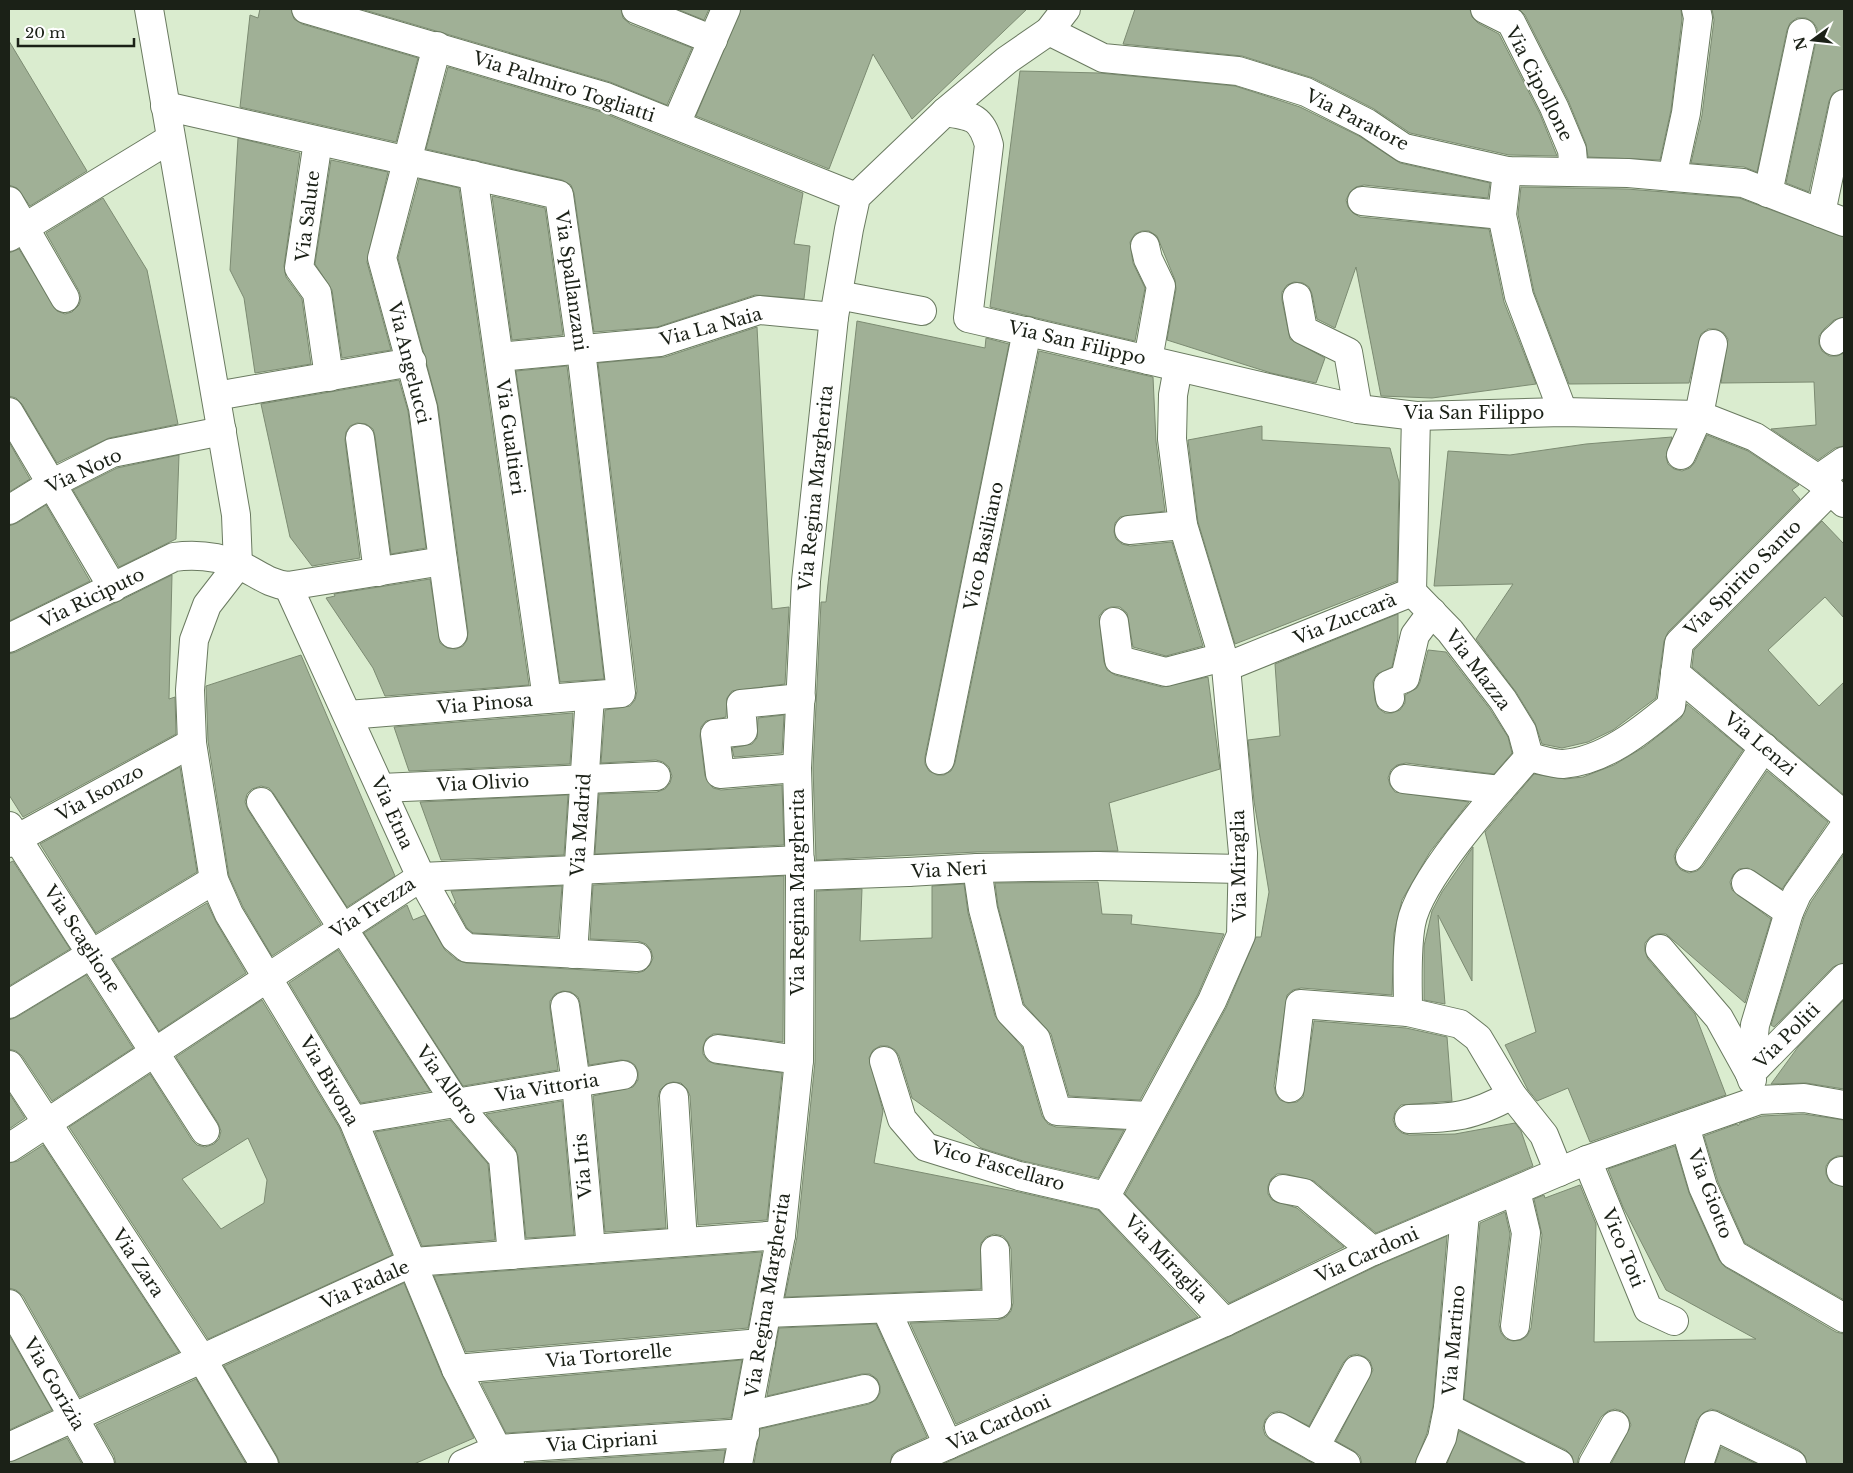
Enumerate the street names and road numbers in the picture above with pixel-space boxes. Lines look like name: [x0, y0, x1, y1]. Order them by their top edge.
street label: Via Cipollone: [1500, 22, 1577, 145]
street label: Via Palmiro Togliatti: [469, 47, 658, 127]
street label: Via Paratore: [1301, 84, 1412, 155]
street label: Via Salute: [291, 169, 325, 264]
street label: Via Spallanzani: [550, 208, 592, 353]
street label: Via Angelucci: [383, 299, 435, 426]
street label: Via La Naia: [657, 303, 764, 351]
street label: Via San Filippo: [1005, 316, 1148, 370]
street label: Via Gualtieri: [491, 377, 529, 496]
street label: Via Regina Margherita: [794, 384, 838, 593]
street label: Via San Filippo: [1403, 402, 1544, 424]
street label: Via Noto: [42, 444, 125, 499]
street label: Vico Basiliano: [959, 480, 1008, 613]
street label: Via Spirito Santo: [1679, 515, 1806, 642]
street label: Via Riciputo: [35, 563, 148, 633]
street label: Via Zuccarà: [1290, 588, 1400, 650]
street label: Via Mazza: [1440, 625, 1515, 714]
street label: Via Pinosa: [435, 689, 534, 719]
street label: Via Lenzi: [1719, 707, 1800, 780]
street label: Via Isonzo: [52, 760, 148, 827]
street label: Via Olivio: [435, 770, 530, 796]
street label: Via Etna: [366, 772, 418, 853]
street label: Via Madrid: [566, 773, 596, 878]
street label: Via Regina Margherita: [787, 789, 809, 996]
street label: Via Miraglia: [1227, 810, 1251, 923]
street label: Via Neri: [910, 857, 987, 883]
street label: Via Trezza: [326, 873, 419, 944]
street label: Via Scaglione: [39, 880, 125, 997]
street label: Via Politi: [1749, 999, 1824, 1074]
street label: Via Bivona: [294, 1031, 363, 1130]
street label: Via Alloro: [411, 1041, 483, 1129]
street label: Via Vittoria: [493, 1069, 600, 1107]
street label: Via Iris: [569, 1132, 597, 1201]
street label: Vico Fascellaro: [928, 1136, 1067, 1196]
street label: Via Giotto: [1683, 1145, 1737, 1242]
street label: Via Regina Margherita: [741, 1191, 795, 1400]
street label: Vico Toti: [1597, 1204, 1649, 1291]
street label: Via Miraglia: [1119, 1210, 1212, 1308]
street label: Via Cardoni: [1311, 1223, 1422, 1288]
street label: Via Zara: [107, 1224, 169, 1301]
street label: Via Fadale: [316, 1256, 413, 1315]
street label: Via Martino: [1438, 1284, 1470, 1397]
street label: Via Gorizia: [18, 1333, 89, 1434]
street label: Via Tortorelle: [544, 1340, 673, 1373]
street label: Via Cardoni: [943, 1391, 1054, 1456]
street label: Via Cipriani: [545, 1427, 658, 1457]

